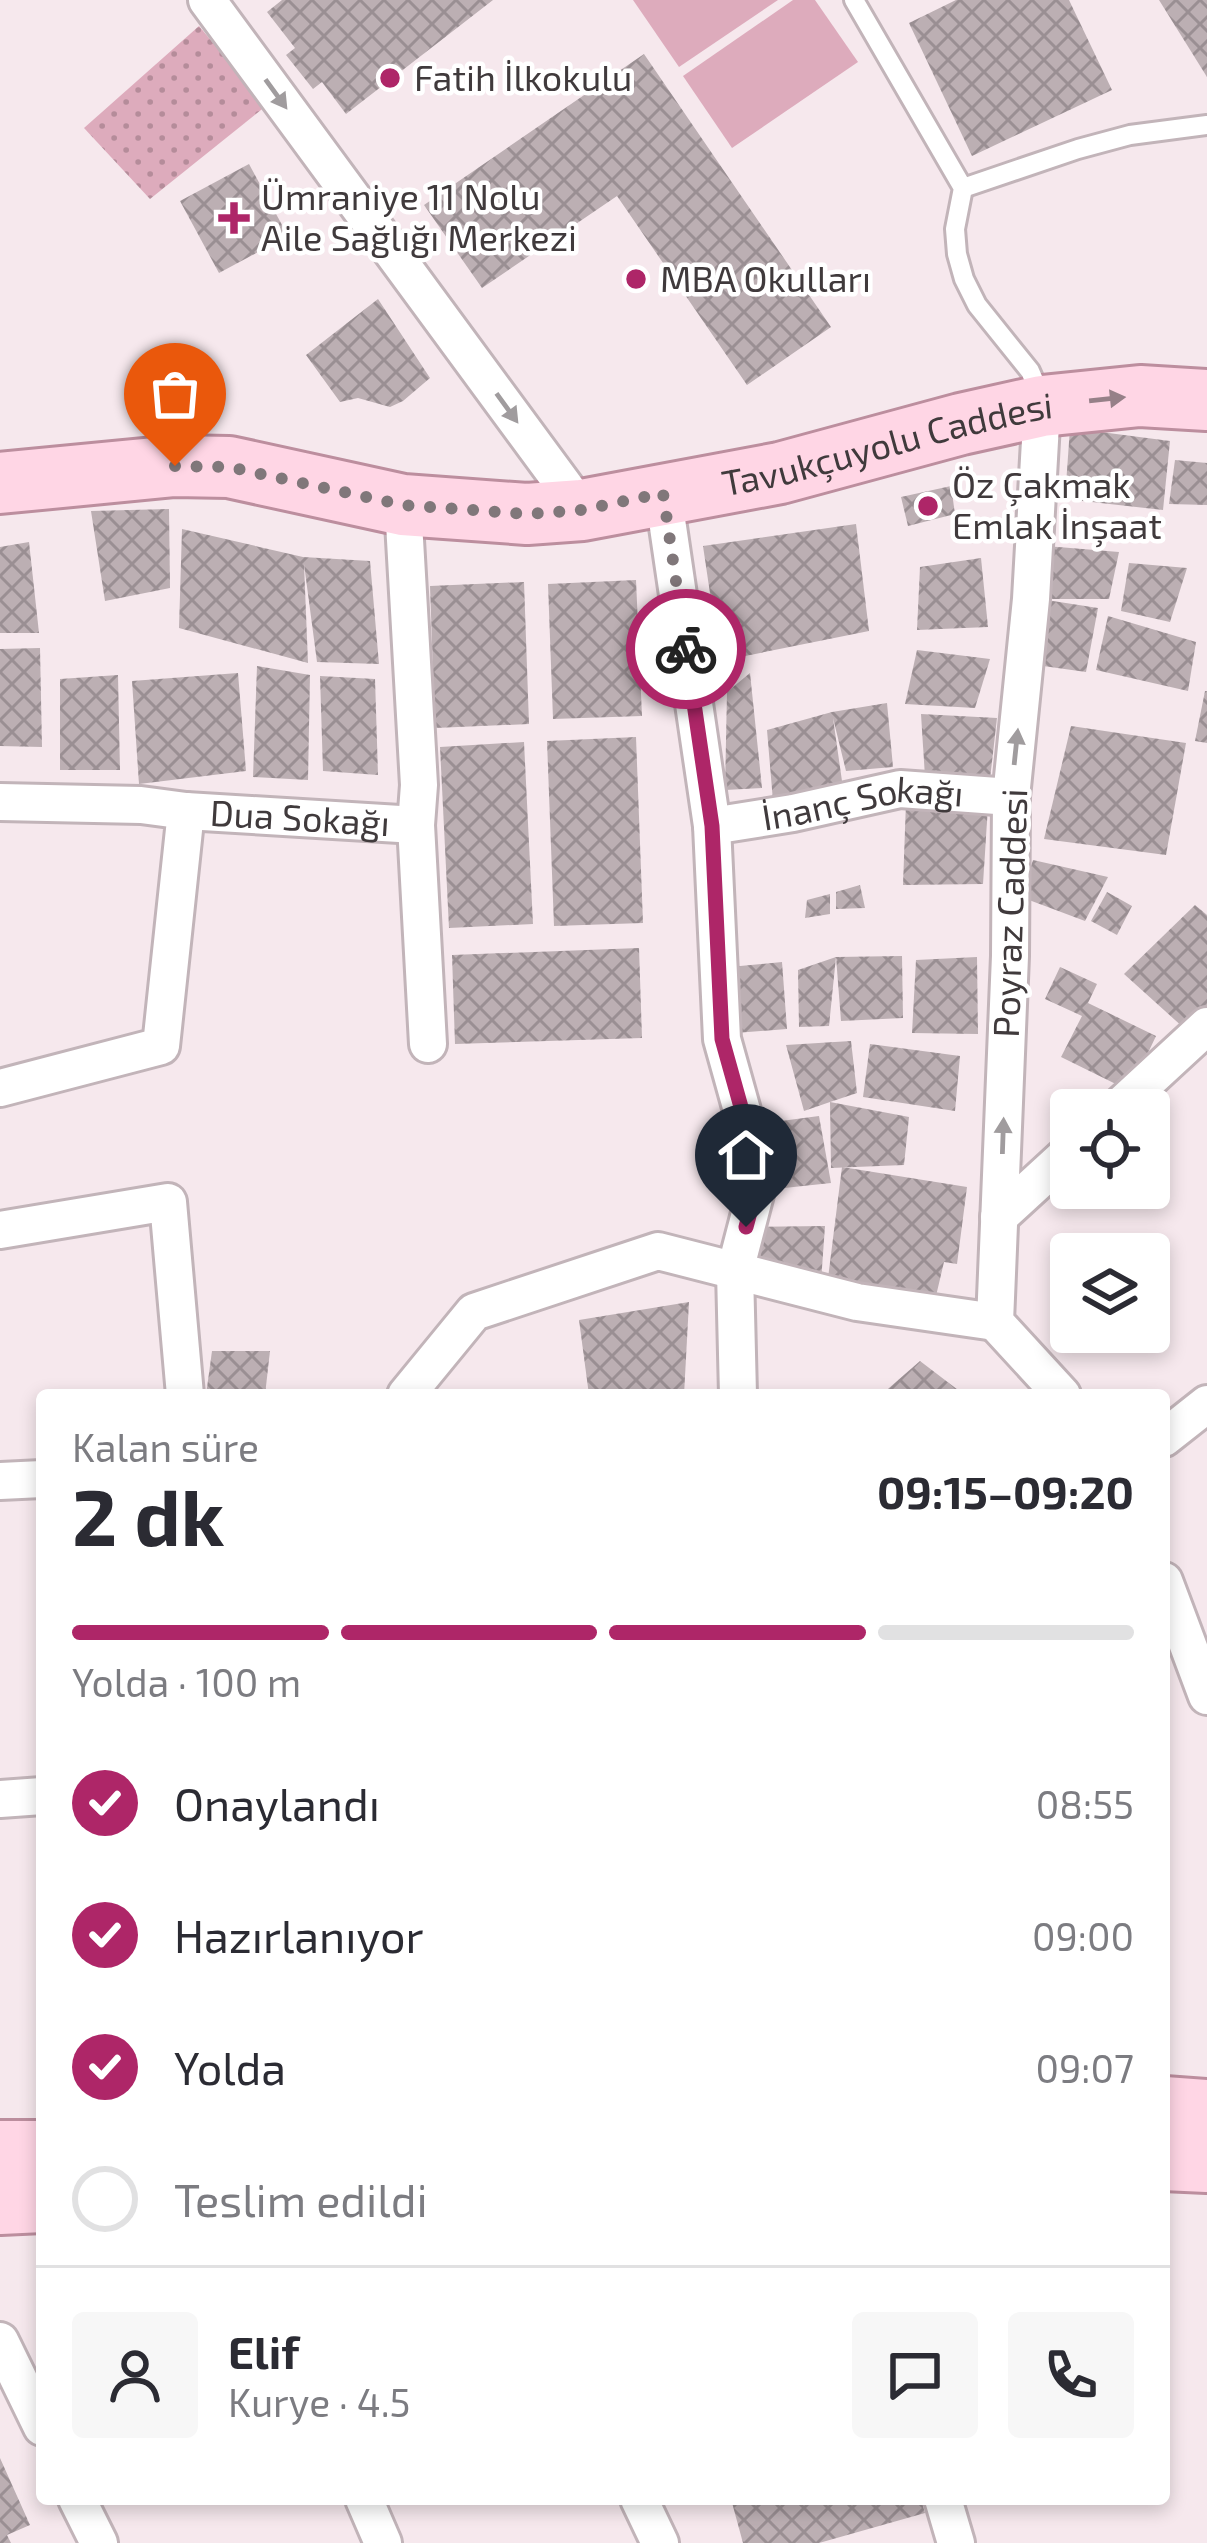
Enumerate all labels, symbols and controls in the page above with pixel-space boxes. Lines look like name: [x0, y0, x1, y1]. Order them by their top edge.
place label: Fatih İlkokulu: [414, 55, 632, 98]
marker: Fatih İlkokulu: [377, 65, 403, 91]
one-way arrow: [263, 78, 287, 110]
place label: Ümraniye 11 Nolu Aile Sağlığı Merkezi: [261, 174, 577, 258]
marker: Ümraniye 11 Nolu Aile Sağlığı Merkezi: [218, 202, 250, 234]
place label: MBA Okulları: [660, 256, 871, 299]
marker: MBA Okulları: [623, 266, 649, 292]
pin: [124, 343, 226, 466]
icon: bag: [142, 361, 208, 427]
street label: Tavukçuyolu Caddesi: [718, 382, 1054, 503]
one-way arrow: [1089, 390, 1127, 409]
one-way arrow: [495, 392, 519, 424]
place label: Öz Çakmak Emlak İnşaat: [952, 462, 1162, 548]
marker: Öz Çakmak Emlak İnşaat: [915, 493, 941, 519]
courier: [626, 589, 746, 709]
icon: bike: [653, 616, 719, 682]
one-way arrow: [1007, 727, 1026, 765]
street label: İnanç Sokağı: [758, 766, 965, 838]
street label: Poyraz Caddesi: [983, 788, 1034, 1038]
street label: Dua Sokağı: [209, 789, 391, 843]
map controls: [1050, 1089, 1170, 1353]
button: locate: [1050, 1089, 1170, 1209]
pin: [695, 1104, 797, 1227]
one-way arrow: [993, 1116, 1012, 1154]
icon: home: [713, 1122, 779, 1188]
button: layers: [1050, 1233, 1170, 1353]
text: Kalan süre: [72, 1423, 259, 1470]
text: 09:15–09:20: [877, 1464, 1134, 1518]
text: 2 dk: [72, 1468, 224, 1562]
text: Yolda · 100 m: [72, 1658, 301, 1705]
icon: check: [72, 1770, 138, 1836]
text: Onaylandı: [174, 1776, 380, 1830]
text: 08:55: [1036, 1780, 1134, 1827]
icon: check: [72, 1902, 138, 1968]
text: Hazırlanıyor: [174, 1908, 424, 1962]
text: 09:00: [1032, 1912, 1134, 1959]
icon: check: [72, 2034, 138, 2100]
text: Yolda: [174, 2040, 286, 2094]
text: 09:07: [1035, 2044, 1134, 2091]
text: Teslim edildi: [174, 2172, 428, 2226]
button: person: [72, 2312, 198, 2438]
button: chat: [852, 2312, 978, 2438]
button: phone: [1008, 2312, 1134, 2438]
text: Elif: [228, 2324, 299, 2378]
text: Kurye · 4.5: [228, 2378, 411, 2425]

